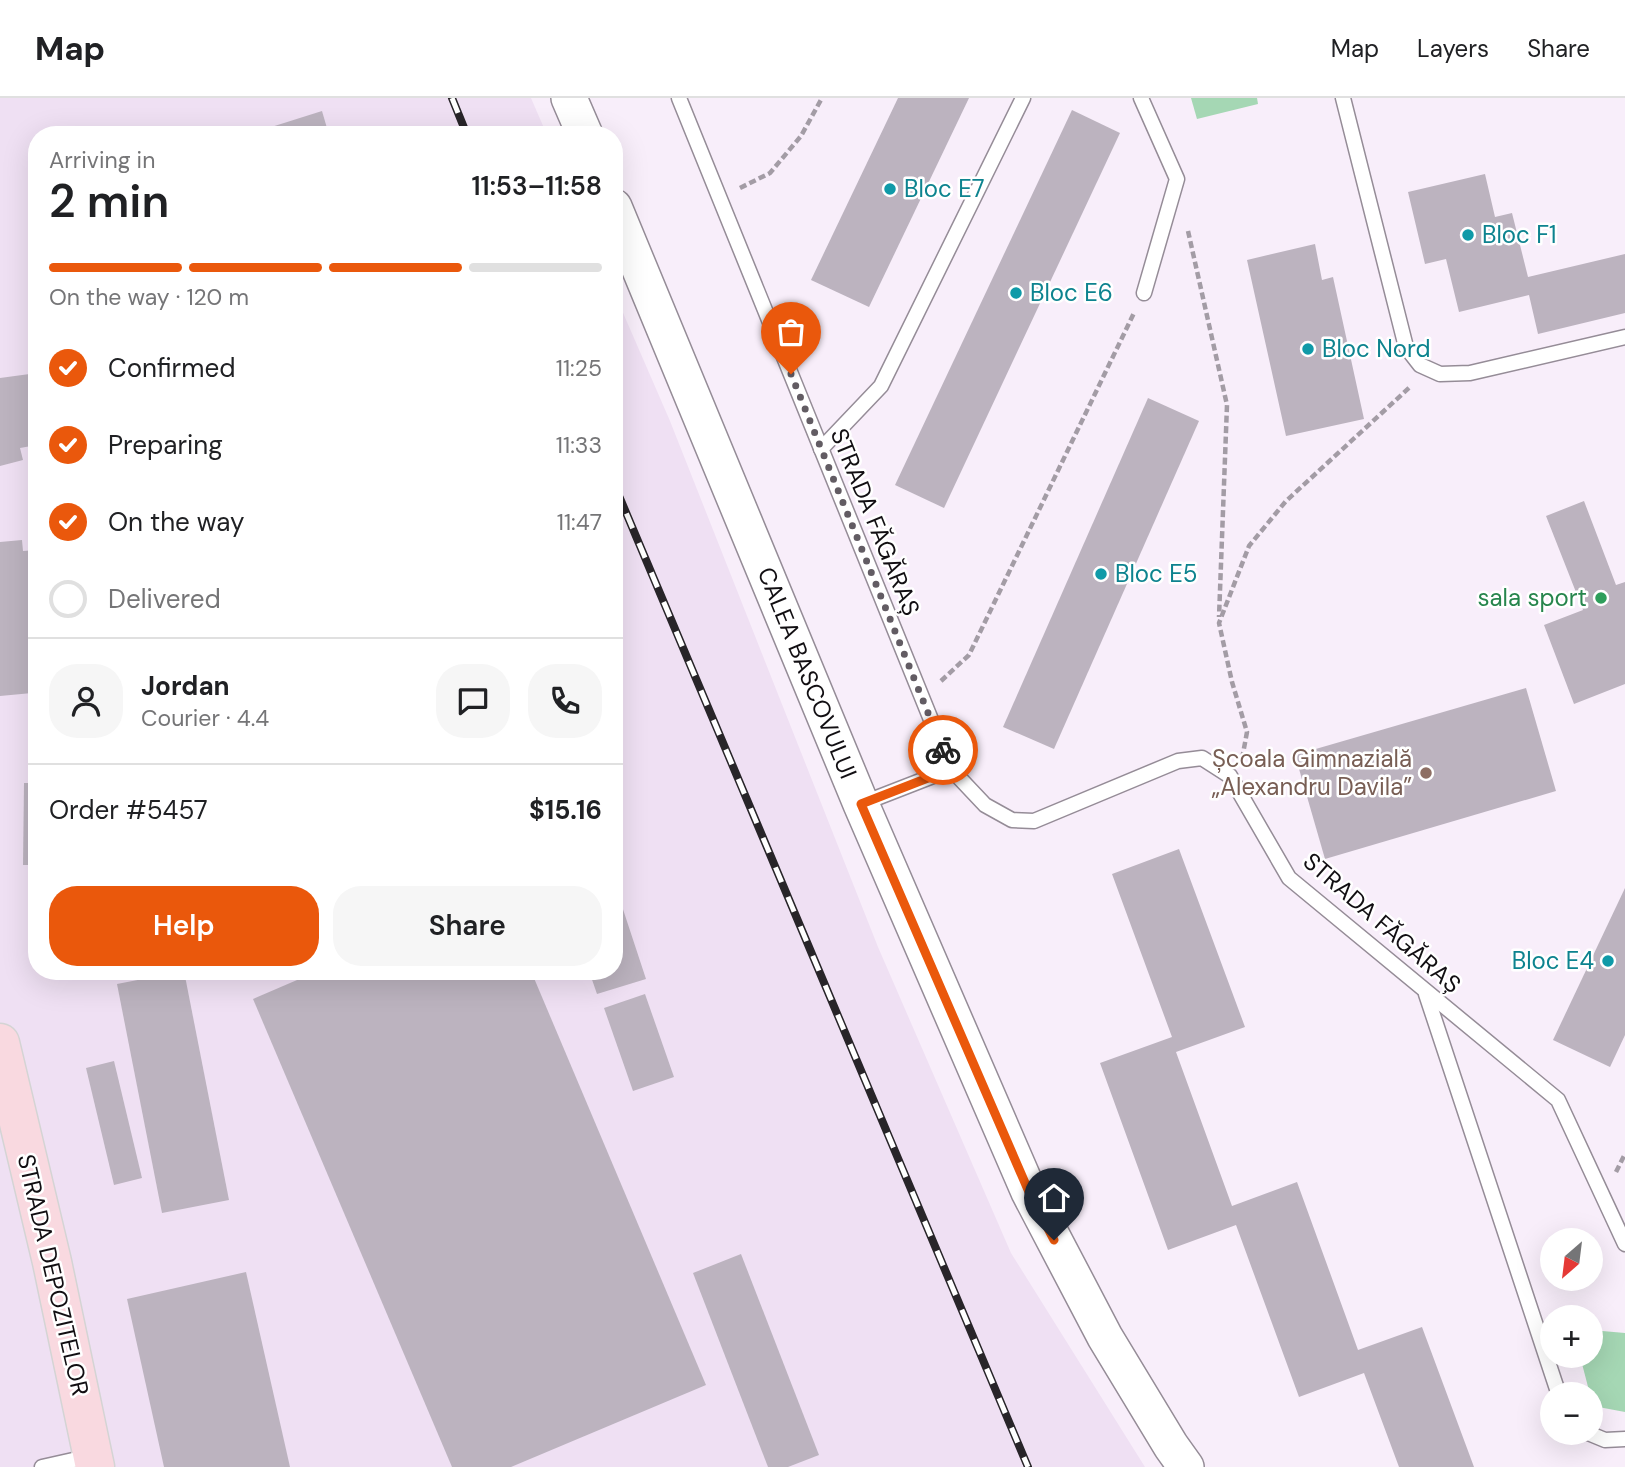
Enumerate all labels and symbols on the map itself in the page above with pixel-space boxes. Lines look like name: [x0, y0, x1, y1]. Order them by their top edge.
place label: Bloc E7: [904, 173, 985, 204]
marker: Bloc E7: [882, 181, 898, 197]
place label: Bloc F1: [1482, 219, 1557, 250]
marker: Bloc F1: [1460, 227, 1476, 243]
place label: Bloc E6: [1030, 277, 1113, 308]
marker: Bloc E6: [1008, 285, 1024, 301]
pin: [761, 302, 821, 374]
place label: Bloc Nord: [1322, 333, 1430, 364]
marker: Bloc Nord: [1300, 341, 1316, 357]
street label: STRADA FĂGĂRAȘ: [824, 424, 927, 620]
place label: Bloc E5: [1115, 558, 1197, 589]
street label: CALEA BASCOVULUI: [751, 562, 864, 783]
marker: Bloc E5: [1093, 566, 1109, 582]
place label: sala sport: [1478, 582, 1587, 613]
marker: sala sport: [1593, 590, 1609, 606]
courier: [908, 715, 978, 785]
place label: Școala Gimnazială „Alexandru Davila”: [1212, 743, 1412, 802]
marker: Școala Gimnazială „Alexandru Davila”: [1418, 765, 1434, 781]
street label: STRADA FĂGĂRAȘ: [1297, 846, 1468, 1000]
place label: Bloc E4: [1512, 945, 1594, 976]
marker: Bloc E4: [1600, 953, 1616, 969]
street label: STRADA DEPOZITELOR: [11, 1151, 96, 1399]
pin: [1024, 1168, 1084, 1240]
north arrow: [1540, 1228, 1603, 1292]

